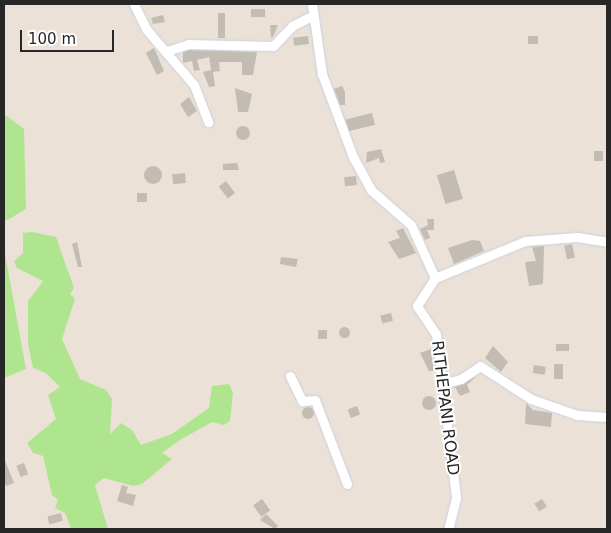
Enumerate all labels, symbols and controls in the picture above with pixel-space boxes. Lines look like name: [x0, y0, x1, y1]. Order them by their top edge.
scale bar: [22, 20, 116, 52]
text: 100 m: [28, 30, 76, 48]
street label: RITHEPANI ROAD: [427, 339, 463, 477]

